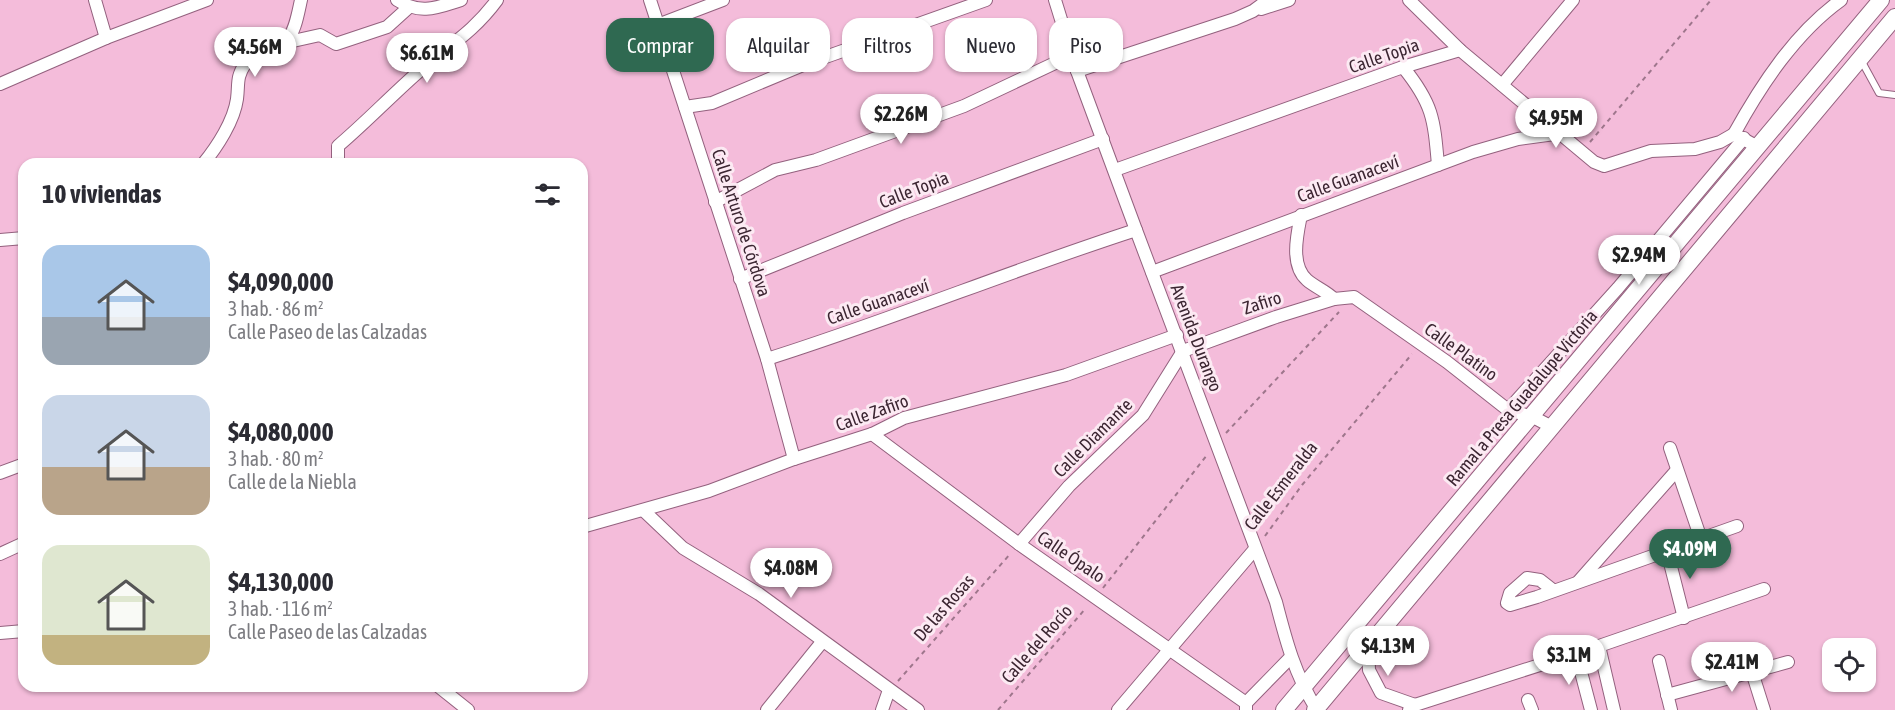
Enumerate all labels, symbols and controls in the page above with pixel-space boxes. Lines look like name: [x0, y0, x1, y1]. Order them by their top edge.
chip: Comprar: [606, 18, 714, 72]
chip: Alquilar: [726, 18, 830, 72]
chip: Filtros: [842, 18, 933, 72]
chip: Nuevo: [945, 18, 1037, 72]
chip: Piso: [1049, 18, 1123, 72]
pin: $4.56M: [206, 27, 304, 78]
pin: $6.61M: [378, 33, 476, 84]
street label: Calle Topia: [1346, 34, 1422, 77]
text: $4.56M: [228, 35, 282, 58]
text: $6.61M: [400, 41, 454, 64]
pin: $2.26M: [852, 94, 950, 145]
pin: $4.95M: [1507, 98, 1605, 149]
text: $2.26M: [874, 102, 928, 125]
text: $4.95M: [1529, 106, 1583, 129]
street label: Calle Arturo de Córdova: [708, 146, 775, 299]
street label: Calle Guanaceví: [1294, 150, 1401, 207]
street label: Calle Topia: [876, 167, 952, 212]
icon: filters: [531, 178, 564, 211]
text: 10 viviendas: [42, 179, 161, 209]
pin: $2.94M: [1590, 235, 1688, 286]
text: $2.94M: [1612, 243, 1666, 266]
text: $4,090,000: [228, 267, 334, 297]
icon: home: [90, 269, 162, 341]
street label: Calle Guanaceví: [824, 274, 932, 329]
street label: Avenida Durango: [1166, 281, 1227, 394]
street label: Zafiro: [1240, 286, 1284, 319]
text: 3 hab. · 86 m²: [228, 297, 323, 320]
street label: Ramal a Presa Guadalupe Victoria: [1442, 305, 1601, 490]
street label: Calle Platino: [1421, 318, 1502, 385]
text: Calle Paseo de las Calzadas: [228, 320, 427, 343]
street label: Calle Zafiro: [833, 390, 911, 435]
street label: Calle Diamante: [1049, 394, 1136, 481]
text: $4,080,000: [228, 417, 334, 447]
icon: home: [90, 419, 162, 491]
street label: Calle Esmeralda: [1240, 437, 1322, 534]
text: 3 hab. · 80 m²: [228, 447, 323, 470]
text: Calle de la Niebla: [228, 470, 357, 493]
street label: Calle Ópalo: [1034, 526, 1109, 587]
pin: $4.09M: [1641, 529, 1739, 580]
text: $4.09M: [1663, 537, 1717, 560]
pin: $4.08M: [742, 548, 840, 599]
text: $4.08M: [764, 556, 818, 579]
text: $4,130,000: [228, 567, 334, 597]
icon: home: [90, 569, 162, 641]
street label: De las Rosas: [909, 570, 978, 645]
text: 3 hab. · 116 m²: [228, 597, 333, 620]
street label: Calle del Rocío: [997, 600, 1076, 687]
text: Calle Paseo de las Calzadas: [228, 620, 427, 643]
pin: $4.13M: [1339, 626, 1437, 677]
text: $4.13M: [1361, 634, 1415, 657]
pin: $3.1M: [1527, 635, 1611, 686]
map controls: [1822, 638, 1876, 692]
button: locate: [1822, 638, 1876, 692]
pin: $2.41M: [1683, 642, 1781, 693]
text: $3.1M: [1547, 643, 1591, 666]
text: $2.41M: [1705, 650, 1759, 673]

